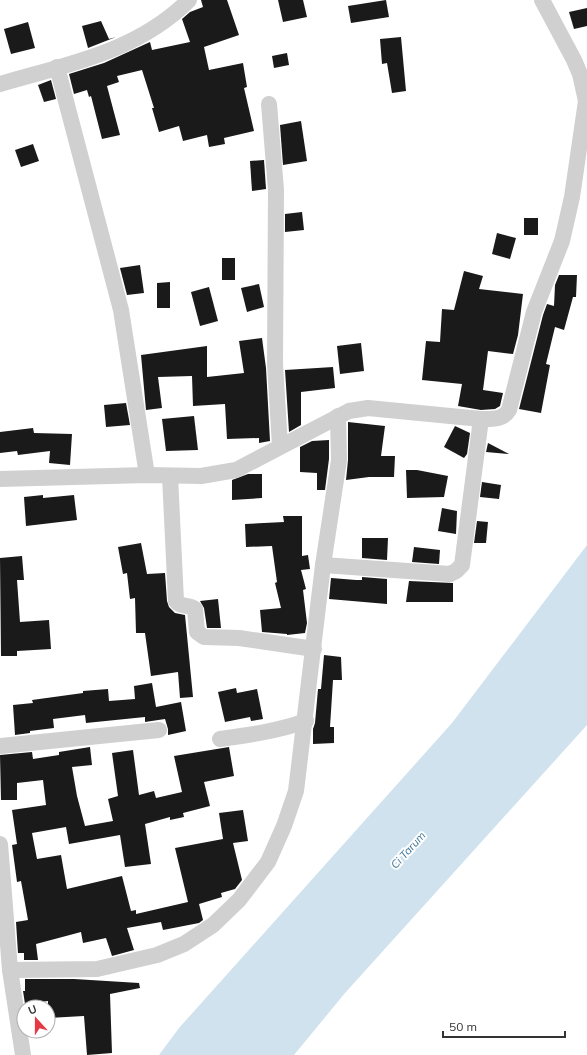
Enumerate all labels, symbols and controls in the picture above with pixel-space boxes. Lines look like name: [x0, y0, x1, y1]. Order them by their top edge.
water label: Ci Tarum: [388, 828, 429, 872]
north arrow: [16, 999, 56, 1039]
text: U: [26, 1002, 39, 1018]
scale bar: [443, 1013, 565, 1039]
text: 50 m: [449, 1019, 477, 1034]

